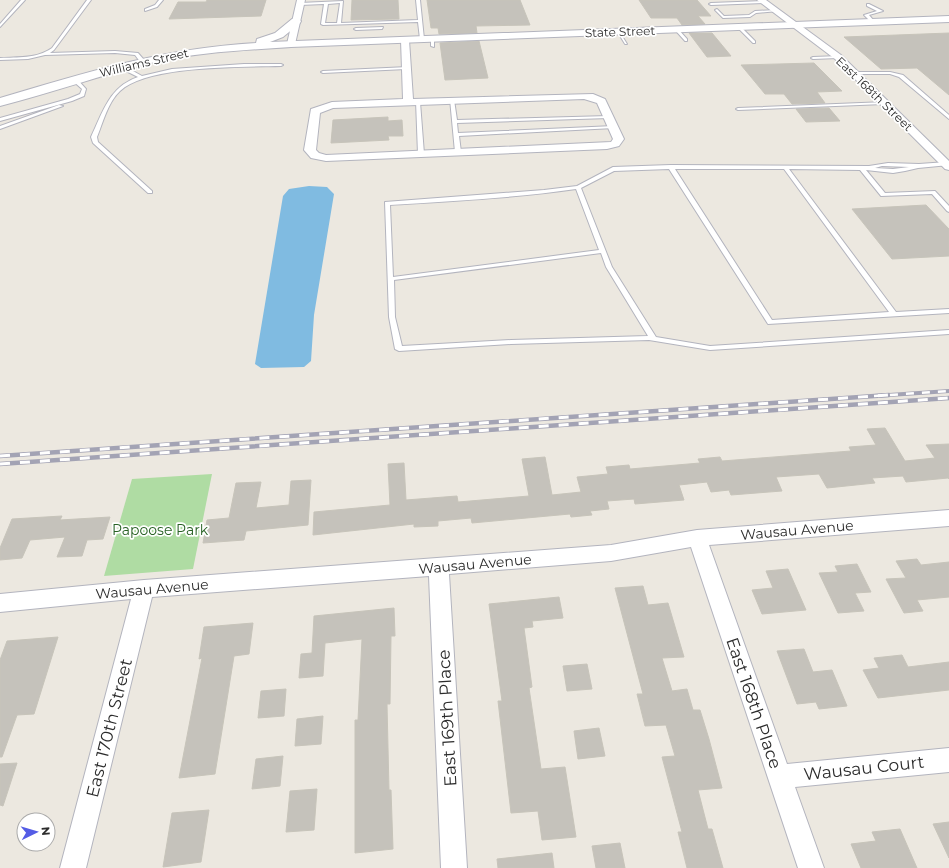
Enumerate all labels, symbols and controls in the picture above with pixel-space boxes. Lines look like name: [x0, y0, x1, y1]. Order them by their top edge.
street label: State Street: [585, 23, 656, 40]
street label: Williams Street: [98, 45, 190, 80]
street label: East 168th Street: [833, 53, 916, 134]
street label: Wausau Avenue: [740, 516, 854, 544]
park label: Papoose Park: [112, 521, 209, 539]
street label: Wausau Avenue: [418, 550, 532, 578]
street label: Wausau Avenue: [95, 575, 209, 603]
street label: East 168th Place: [722, 635, 786, 771]
street label: East 169th Place: [433, 649, 461, 787]
street label: East 170th Street: [82, 656, 136, 800]
street label: Wausau Court: [803, 752, 925, 784]
north arrow: [16, 812, 56, 852]
text: N: [39, 826, 53, 836]

